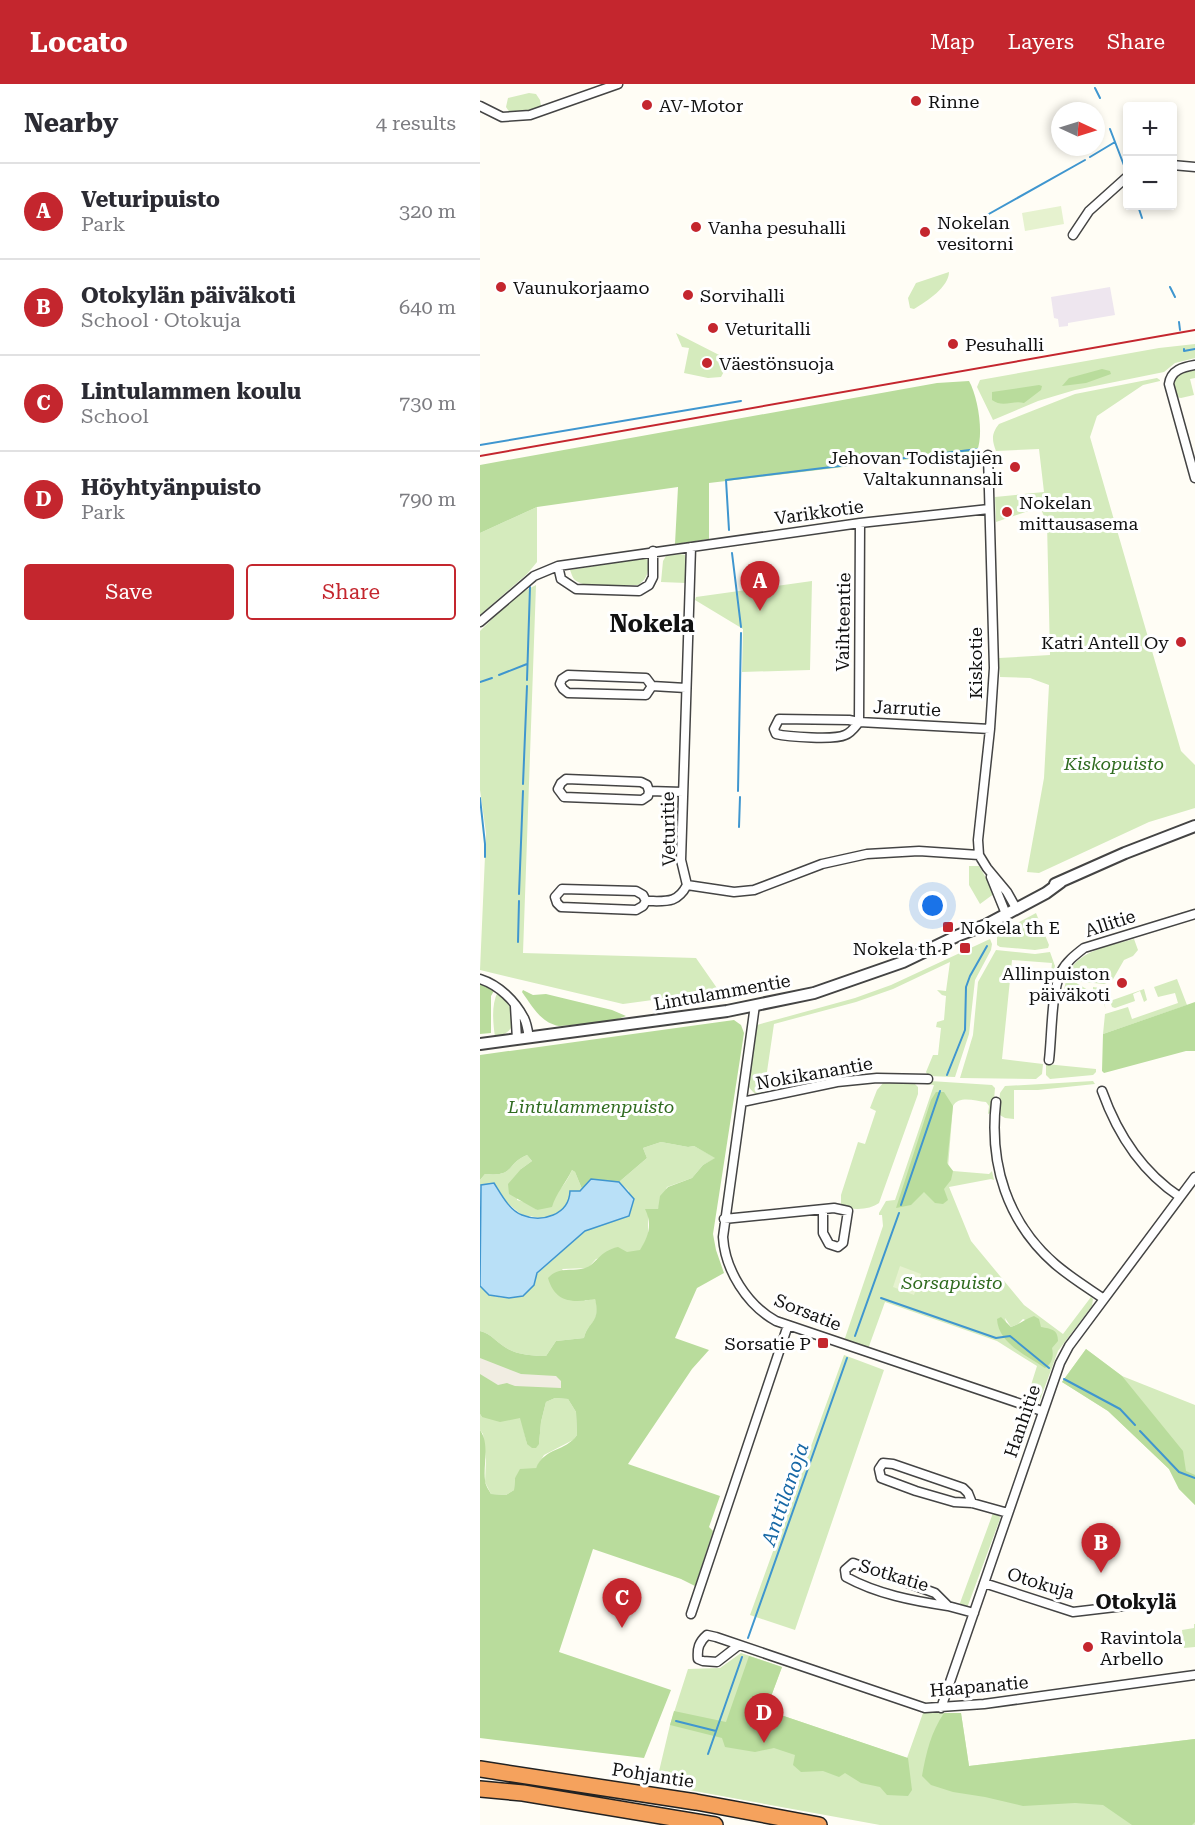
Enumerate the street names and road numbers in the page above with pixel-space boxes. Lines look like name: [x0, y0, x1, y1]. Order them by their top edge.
street label: Varikkotie: [773, 495, 865, 529]
street label: Vaihteentie: [832, 572, 854, 672]
street label: Kiskotie: [965, 627, 986, 699]
street label: Jarrutie: [873, 696, 942, 720]
street label: Veturitie: [657, 791, 679, 867]
street label: Allitie: [1082, 905, 1138, 941]
street label: Lintulammentie: [652, 970, 792, 1014]
street label: Nokikanantie: [754, 1052, 874, 1094]
street label: Sorsatie: [771, 1289, 845, 1335]
street label: Hanhitie: [1000, 1382, 1044, 1460]
street label: Sotkatie: [857, 1554, 932, 1596]
street label: Otokuja: [1005, 1563, 1078, 1603]
street label: Haapanatie: [929, 1671, 1029, 1701]
street label: Pohjantie: [610, 1758, 696, 1792]

